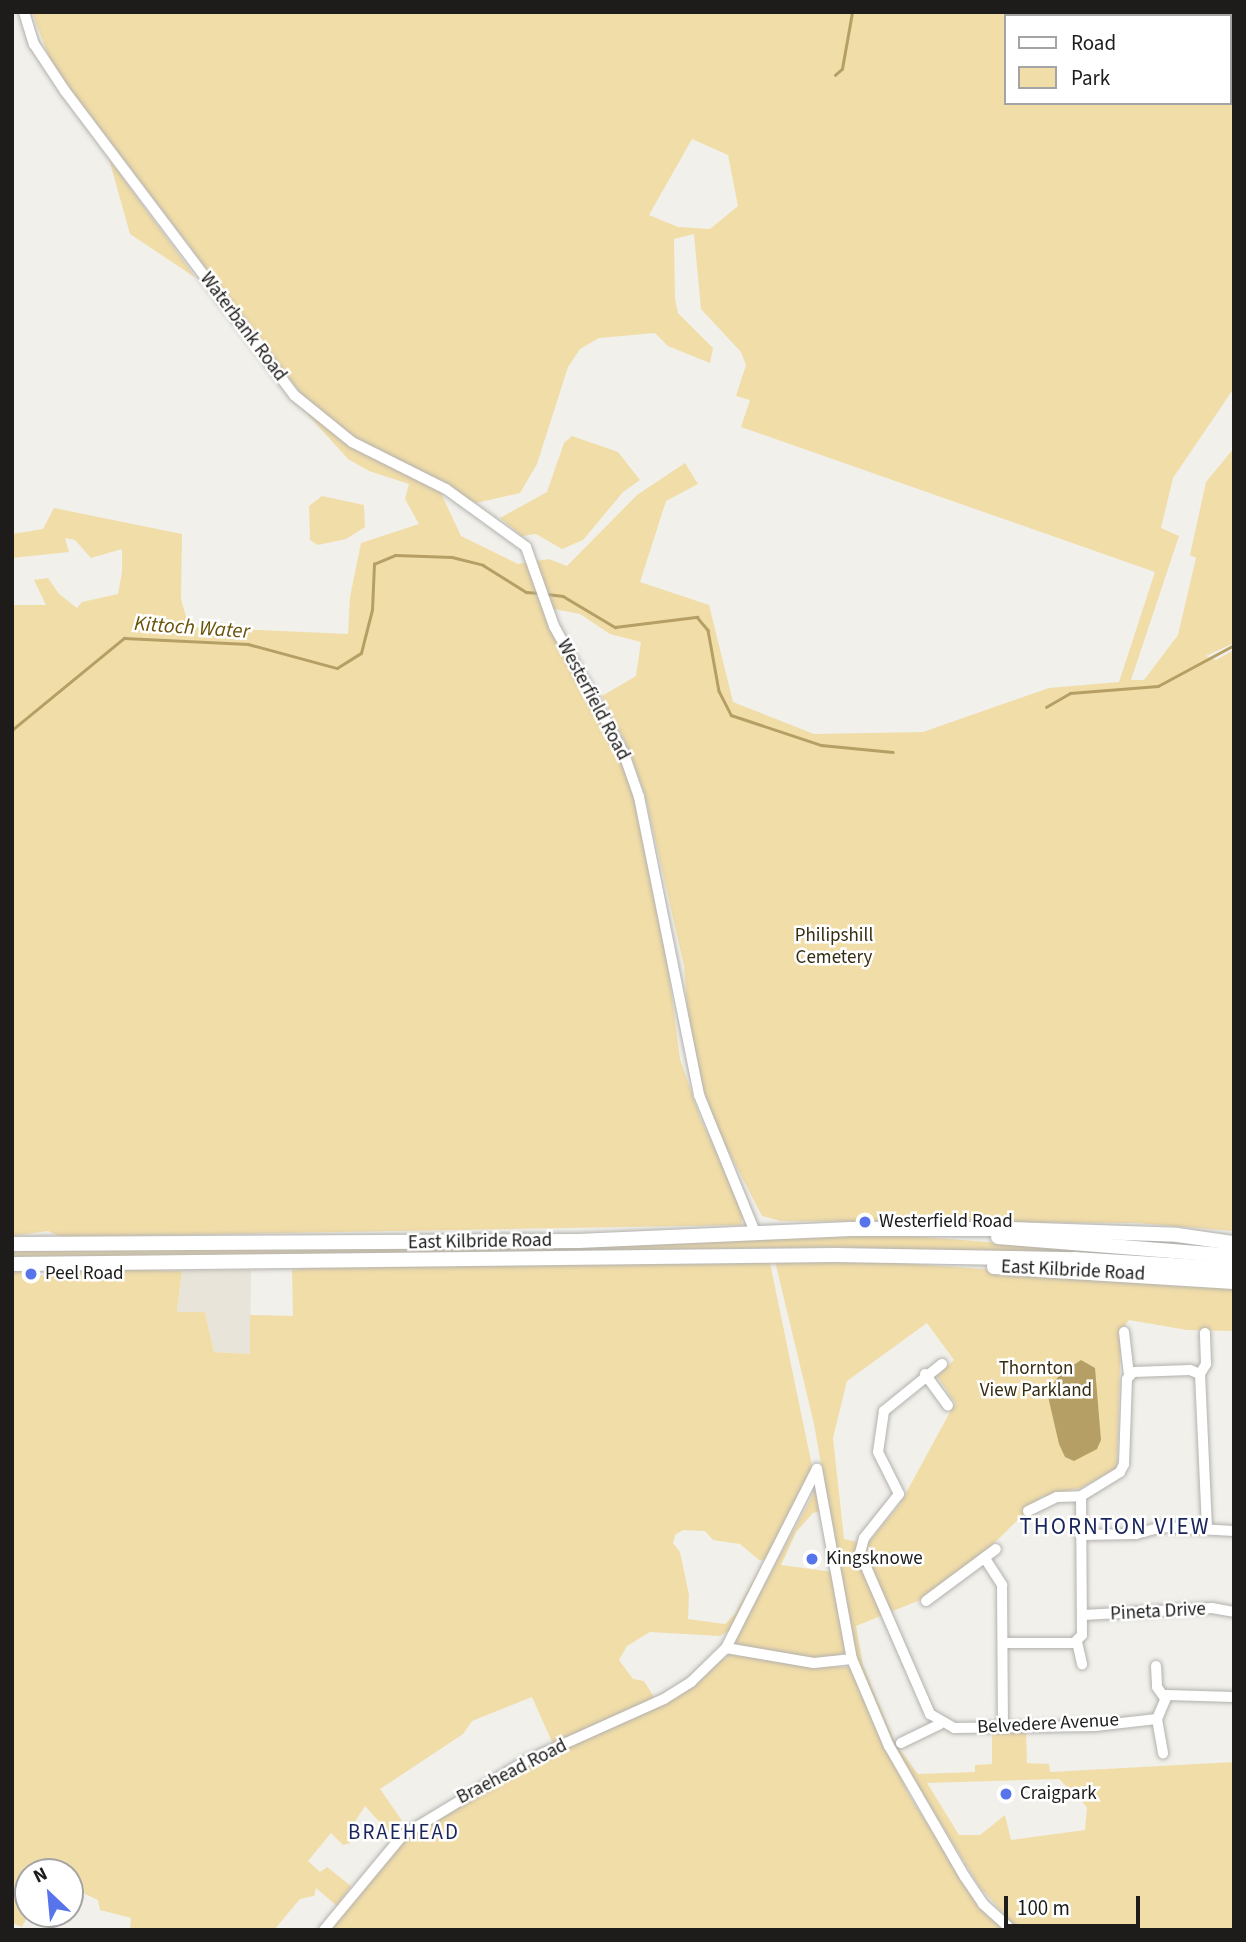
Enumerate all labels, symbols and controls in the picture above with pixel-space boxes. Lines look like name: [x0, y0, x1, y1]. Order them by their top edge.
legend: [1004, 14, 1232, 105]
text: Road: [1071, 28, 1116, 58]
text: Park: [1071, 63, 1110, 93]
street label: Waterbank Road: [195, 268, 291, 386]
water label: Kittoch Water: [133, 610, 251, 644]
street label: Westerfield Road: [552, 636, 634, 764]
park label: Philipshill Cemetery: [795, 925, 873, 969]
place label: Westerfield Road: [879, 1211, 1013, 1233]
marker: Westerfield Road: [857, 1214, 873, 1230]
street label: East Kilbride Road: [408, 1229, 552, 1255]
street label: East Kilbride Road: [1000, 1256, 1146, 1286]
place label: Peel Road: [45, 1263, 124, 1285]
marker: Peel Road: [23, 1266, 39, 1282]
park label: Thornton View Parkland: [980, 1358, 1092, 1402]
district label: THORNTON VIEW: [1021, 1513, 1209, 1541]
place label: Kingsknowe: [826, 1548, 923, 1570]
marker: Kingsknowe: [804, 1551, 820, 1567]
street label: Pineta Drive: [1110, 1598, 1206, 1626]
street label: Belvedere Avenue: [977, 1709, 1119, 1739]
street label: Braehead Road: [453, 1734, 571, 1810]
place label: Craigpark: [1020, 1783, 1097, 1805]
marker: Craigpark: [998, 1786, 1014, 1802]
district label: BRAEHEAD: [349, 1819, 459, 1845]
north arrow: [14, 1858, 84, 1928]
text: N: [29, 1861, 52, 1890]
scale bar: [1008, 1882, 1144, 1926]
text: 100 m: [1017, 1893, 1070, 1923]

